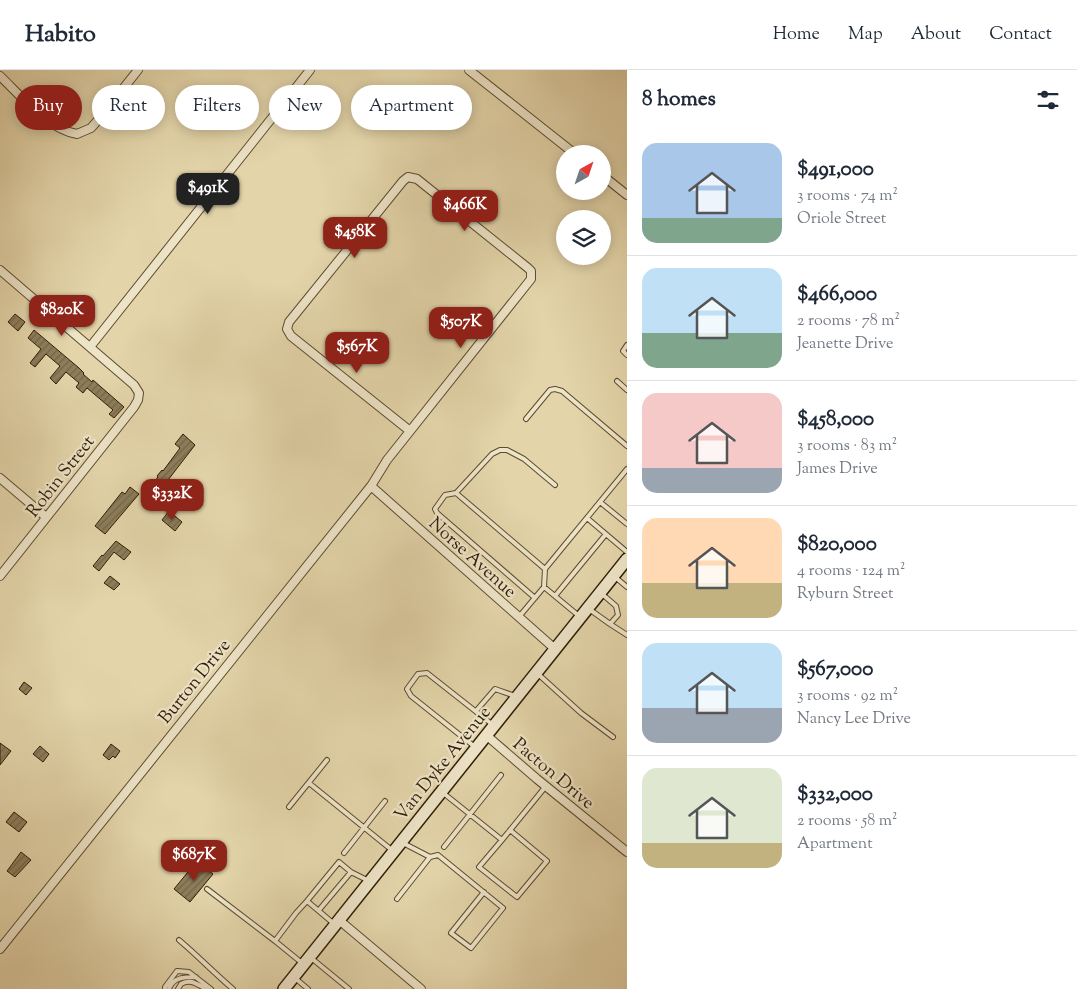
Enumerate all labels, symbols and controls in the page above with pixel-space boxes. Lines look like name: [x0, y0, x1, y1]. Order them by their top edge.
text: Habito: [25, 18, 96, 52]
text: Home: [773, 22, 820, 48]
text: Map: [848, 22, 883, 48]
text: About: [911, 22, 961, 48]
text: Contact: [989, 22, 1052, 48]
chip: Buy: [15, 85, 82, 130]
chip: Rent: [92, 85, 165, 130]
chip: Filters: [175, 85, 259, 130]
chip: New: [269, 85, 341, 130]
chip: Apartment: [351, 85, 472, 130]
text: 8 homes: [642, 85, 716, 115]
icon: filters: [1034, 86, 1062, 114]
north arrow: [556, 145, 611, 200]
map controls: [556, 145, 611, 265]
text: $491,000: [797, 155, 874, 185]
icon: home: [682, 163, 742, 223]
pin: $491K: [173, 172, 243, 215]
text: $491K: [187, 177, 229, 200]
text: 3 rooms · 74 m²: [797, 185, 898, 208]
pin: $466K: [430, 190, 500, 232]
text: $466K: [443, 194, 487, 217]
text: Oriole Street: [797, 208, 886, 231]
button: layers: [556, 210, 611, 265]
pin: $458K: [320, 216, 390, 259]
text: $458K: [334, 221, 376, 244]
text: $466,000: [797, 280, 877, 310]
icon: home: [682, 288, 742, 348]
pin: $820K: [27, 294, 97, 337]
text: $820K: [40, 299, 84, 322]
pin: $507K: [426, 306, 496, 349]
text: 2 rooms · 78 m²: [797, 310, 900, 333]
text: $507K: [440, 311, 482, 334]
pin: $567K: [322, 332, 392, 374]
text: Jeanette Drive: [797, 333, 893, 356]
text: $567K: [336, 336, 378, 359]
text: $458,000: [797, 405, 874, 435]
icon: home: [682, 413, 742, 473]
street label: Robin Street: [21, 431, 102, 524]
text: 3 rooms · 83 m²: [797, 435, 897, 458]
text: James Drive: [797, 458, 878, 481]
pin: $332K: [137, 478, 207, 521]
text: $332K: [152, 483, 192, 506]
street label: Norse Avenue: [422, 512, 521, 605]
text: $820,000: [797, 530, 877, 560]
icon: home: [682, 538, 742, 598]
text: 4 rooms · 124 m²: [797, 560, 905, 583]
text: Ryburn Street: [797, 583, 894, 606]
street label: Burton Drive: [153, 634, 238, 730]
text: $567,000: [797, 655, 873, 685]
icon: home: [682, 663, 742, 723]
text: 3 rooms · 92 m²: [797, 685, 898, 708]
street label: Van Dyke Avenue: [389, 701, 498, 827]
text: Nancy Lee Drive: [797, 708, 911, 731]
street label: Pacton Drive: [506, 733, 599, 817]
text: $332,000: [797, 780, 873, 810]
icon: home: [682, 788, 742, 848]
text: 2 rooms · 58 m²: [797, 810, 897, 833]
text: Apartment: [797, 833, 873, 856]
pin: $687K: [159, 840, 229, 882]
text: $687K: [172, 844, 216, 867]

